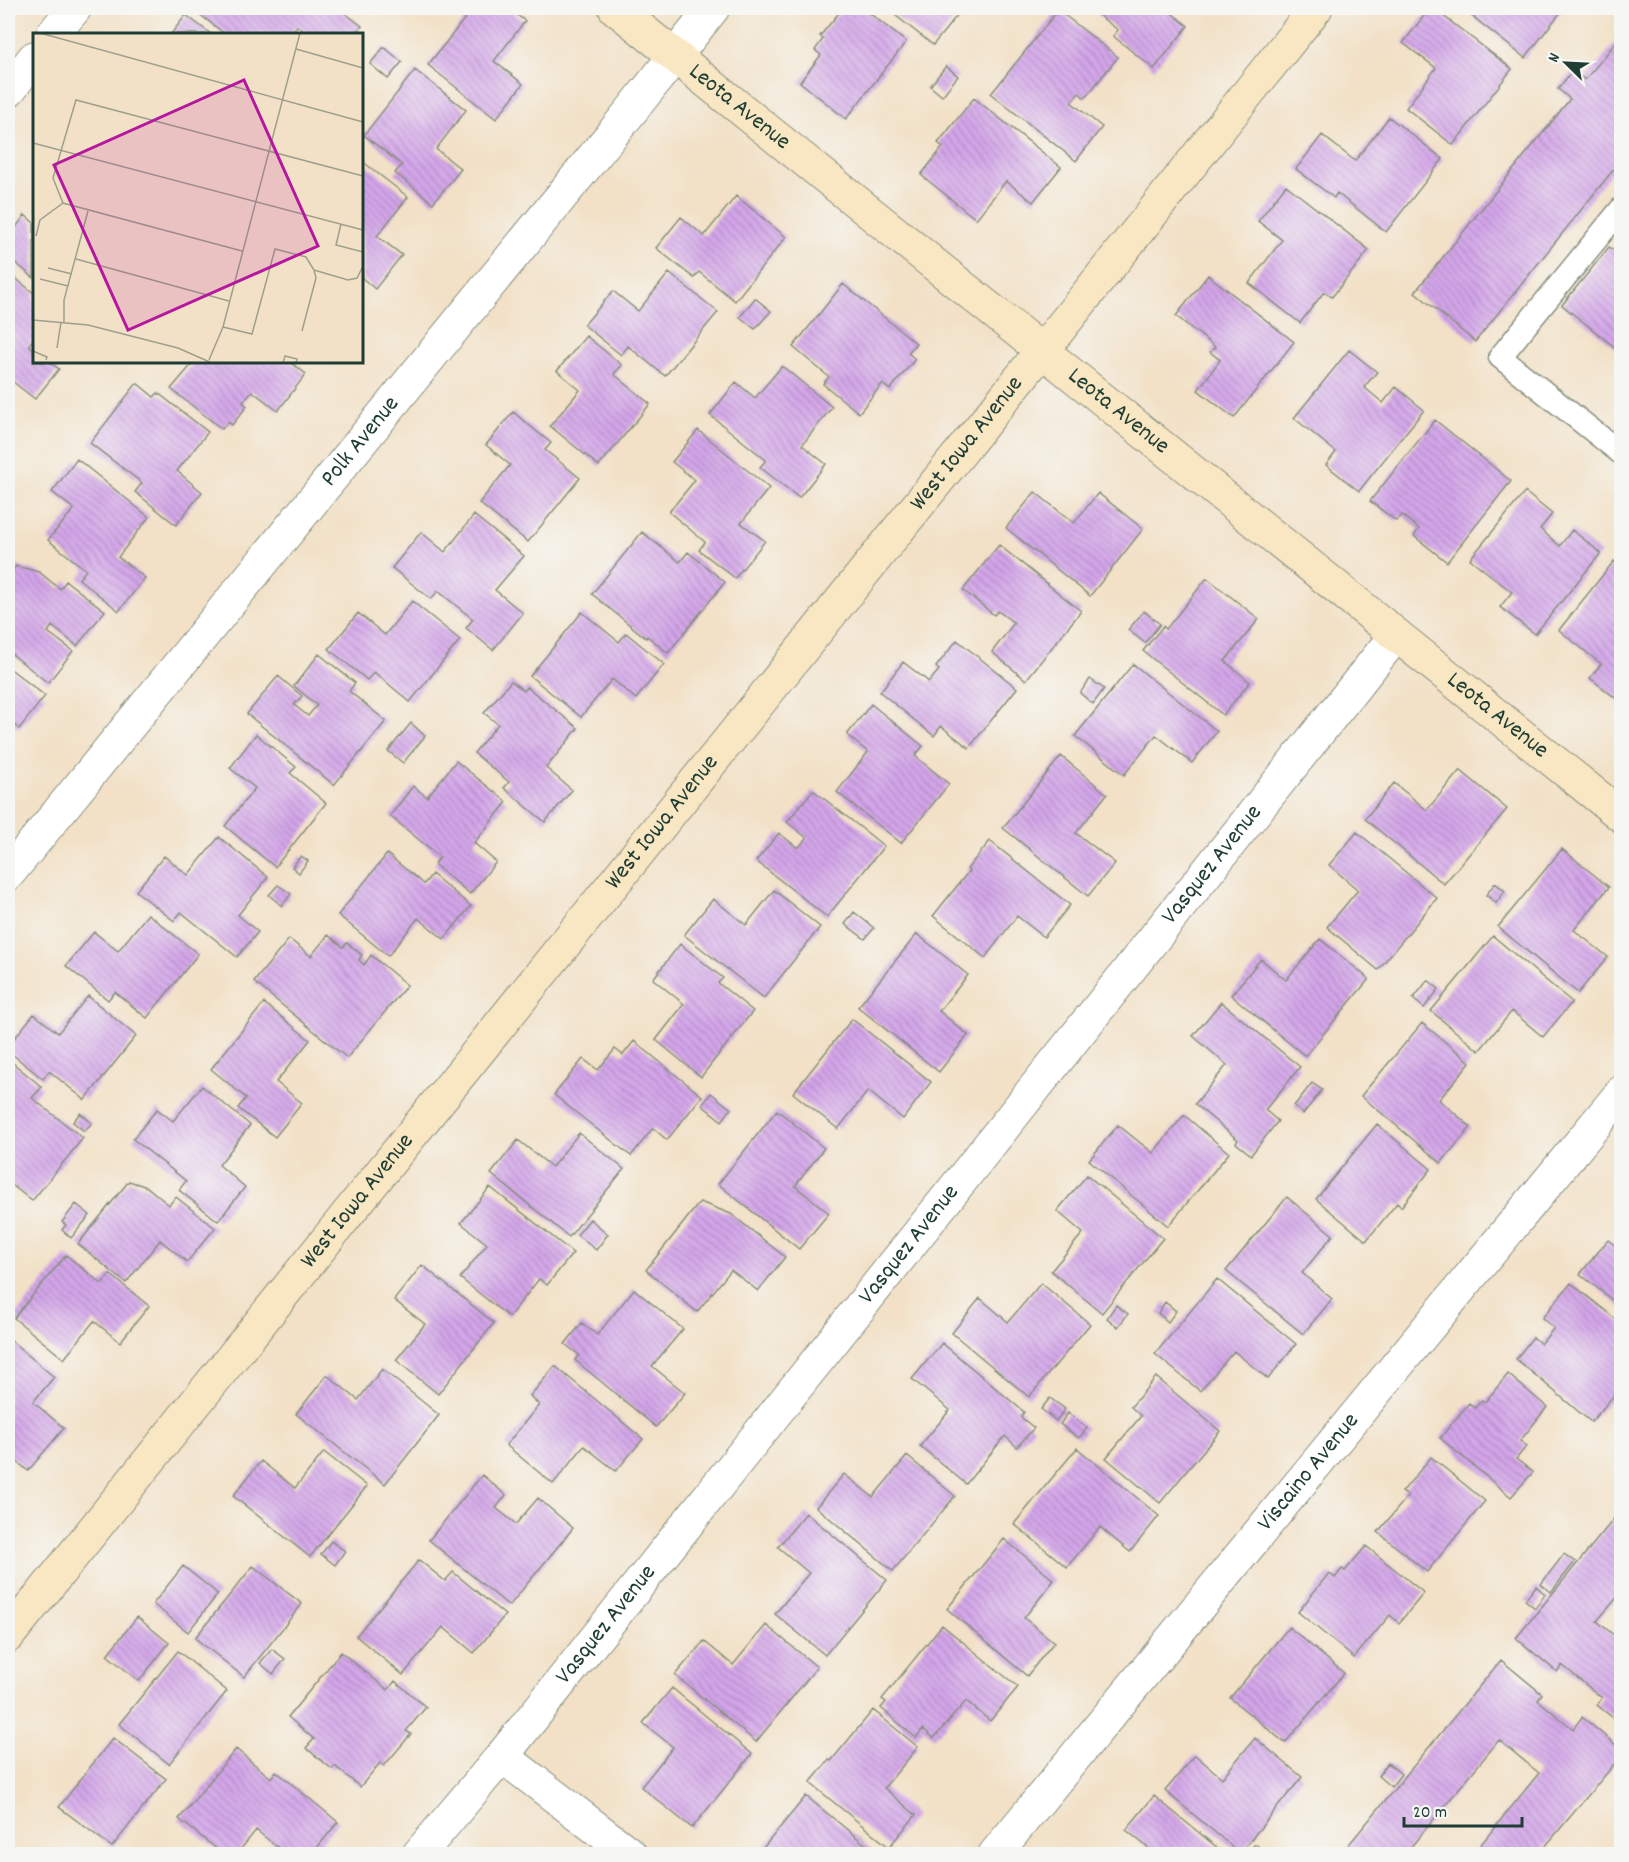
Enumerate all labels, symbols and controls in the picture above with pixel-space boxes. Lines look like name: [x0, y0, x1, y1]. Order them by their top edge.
inset map: [33, 33, 363, 363]
north arrow: [1536, 33, 1596, 93]
text: N: [1542, 50, 1567, 66]
street label: Leota Avenue: [681, 56, 797, 159]
street label: Leota Avenue: [1060, 360, 1176, 463]
street label: West Iowa Avenue: [902, 369, 1032, 519]
street label: Polk Avenue: [313, 389, 408, 494]
street label: Leota Avenue: [1439, 664, 1556, 767]
street label: West Iowa Avenue: [598, 748, 727, 898]
street label: Vasquez Avenue: [1154, 798, 1271, 932]
street label: West Iowa Avenue: [293, 1126, 423, 1276]
street label: Vasquez Avenue: [851, 1178, 968, 1312]
street label: Viscaino Avenue: [1250, 1406, 1368, 1539]
street label: Vasquez Avenue: [548, 1558, 665, 1692]
scale bar: [1404, 1790, 1522, 1828]
text: 20 m: [1413, 1801, 1447, 1826]

